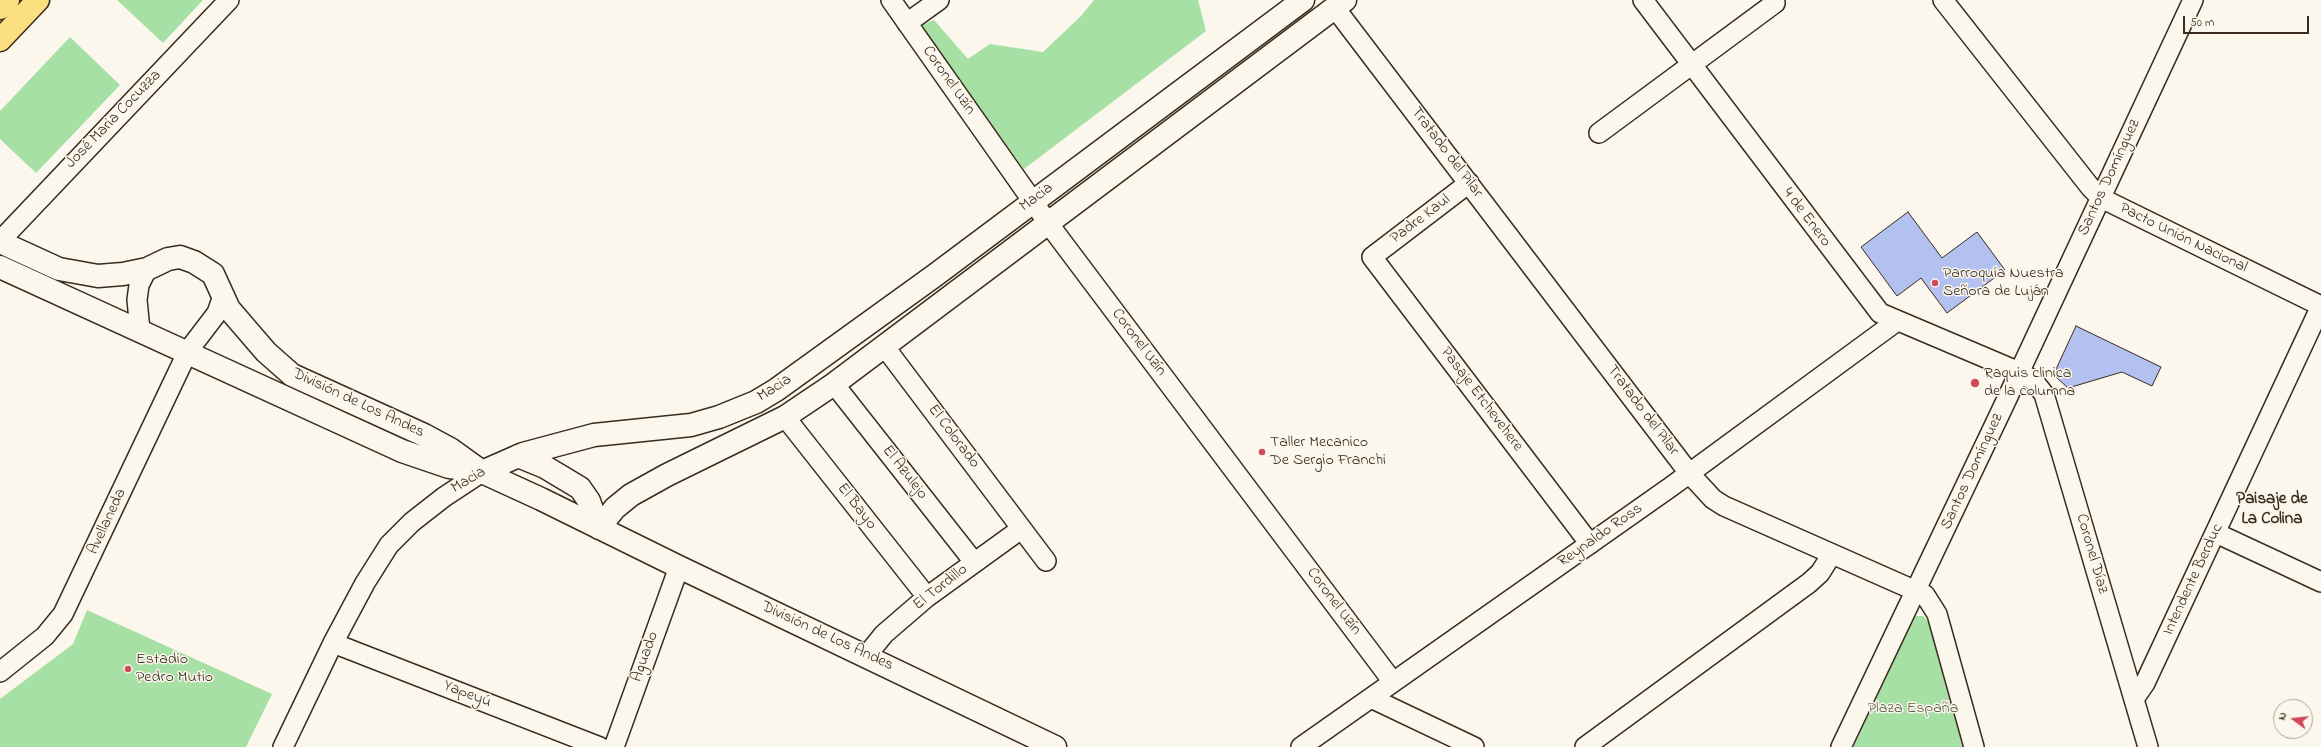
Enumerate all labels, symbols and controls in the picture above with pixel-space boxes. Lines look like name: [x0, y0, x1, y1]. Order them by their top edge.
scale bar: [2185, 8, 2311, 34]
text: 50 m: [2190, 14, 2214, 32]
street label: Coronel Uzín: [917, 43, 979, 119]
street label: José Maria Cocuzza: [62, 67, 166, 173]
street label: Tratado del Pilar: [1406, 104, 1486, 202]
street label: Santos Domínguez: [2075, 117, 2145, 239]
street label: Macia: [1016, 179, 1058, 217]
street label: 4 de Enero: [1778, 185, 1834, 251]
street label: Padre Kaul: [1387, 191, 1455, 249]
street label: Pacto Unión Nacional: [2116, 200, 2250, 278]
place label: Parroquía Nuestra Señora de Luján: [1943, 264, 2064, 302]
marker: Parroquía Nuestra Señora de Luján: [1930, 278, 1940, 288]
street label: Coronel Uzín: [1106, 305, 1170, 381]
street label: Pasaje Etchevehere: [1435, 344, 1527, 456]
street label: Tratado del Pilar: [1602, 362, 1682, 460]
place label: Raquis clinica de la columna: [1984, 364, 2075, 402]
street label: División de Los Andes: [289, 365, 427, 443]
street label: Macia: [754, 371, 796, 407]
marker: Raquis clinica de la columna: [1969, 377, 1981, 389]
street label: El Colorado: [923, 401, 983, 473]
street label: Santos Domínguez: [1938, 411, 2008, 533]
place label: Taller Mecanico De Sergio Franchi: [1270, 433, 1386, 471]
street label: El Azulejo: [877, 442, 931, 504]
marker: Taller Mecanico De Sergio Franchi: [1257, 447, 1267, 457]
street label: Macia: [448, 463, 490, 499]
street label: El Bayo: [832, 480, 880, 534]
street label: Avellaneda: [84, 486, 132, 558]
district label: Paisaje de La Colina: [2236, 490, 2308, 530]
street label: Reynaldo Ross: [1555, 500, 1647, 572]
street label: Coronel Díaz: [2070, 512, 2112, 596]
street label: Intendente Berduc: [2160, 521, 2228, 639]
street label: El Tordillo: [910, 561, 972, 615]
street label: Coronel Uzín: [1301, 564, 1365, 640]
street label: División de Los Andes: [758, 598, 896, 676]
street label: Aguado: [628, 629, 664, 685]
place label: Estadio Pedro Mutio: [136, 650, 213, 688]
marker: Estadio Pedro Mutio: [123, 664, 133, 674]
street label: Yapeyú: [440, 677, 494, 713]
park label: Plaza España: [1868, 699, 1958, 719]
north arrow: [2273, 699, 2313, 739]
text: N: [2274, 710, 2291, 722]

